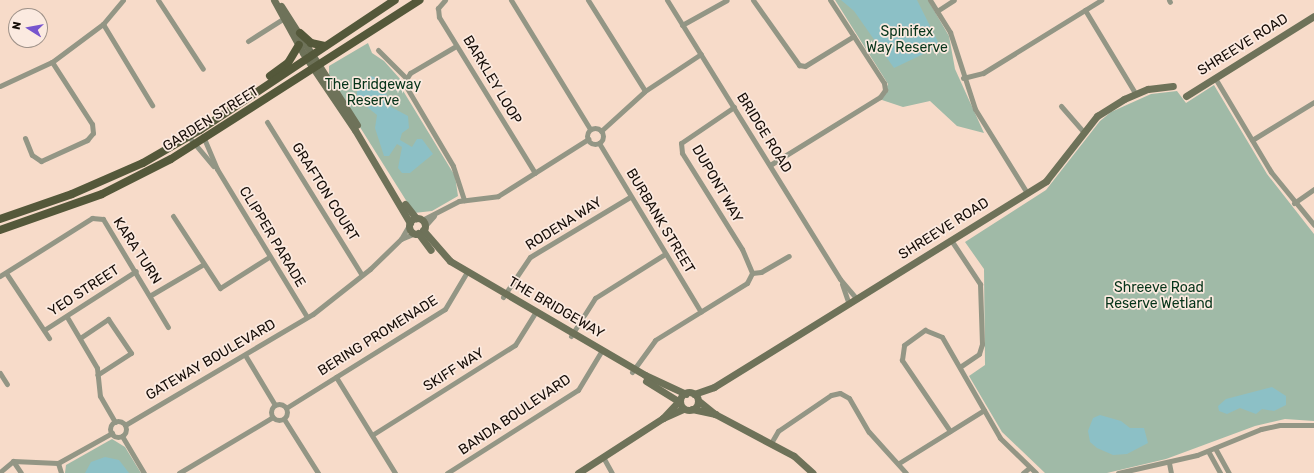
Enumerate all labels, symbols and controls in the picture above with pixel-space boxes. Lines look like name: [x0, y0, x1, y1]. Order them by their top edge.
north arrow: [8, 8, 48, 48]
street label: SHREEVE ROAD: [1195, 11, 1291, 79]
text: N: [10, 21, 24, 31]
park label: Spinifex Way Reserve: [866, 24, 948, 56]
street label: BARKLEY LOOP: [459, 32, 525, 128]
park label: The Bridgeway Reserve: [325, 77, 421, 110]
street label: GARDEN STREET: [160, 83, 262, 155]
street label: BRIDGE ROAD: [733, 90, 795, 176]
street label: GRAFTON COURT: [288, 140, 362, 244]
street label: DUPONT WAY: [688, 142, 746, 226]
street label: BURBANK STREET: [622, 165, 698, 277]
street label: CLIPPER PARADE: [235, 184, 309, 290]
street label: RODENA WAY: [522, 194, 606, 254]
street label: SHREEVE ROAD: [896, 195, 992, 263]
street label: KARA TURN: [109, 214, 165, 288]
street label: YEO STREET: [45, 262, 123, 320]
street label: THE BRIDGEWAY: [505, 274, 607, 342]
park label: Shreeve Road Reserve Wetland: [1105, 280, 1213, 312]
street label: BERING PROMENADE: [315, 292, 441, 380]
street label: GATEWAY BOULEVARD: [143, 316, 279, 404]
street label: SKIFF WAY: [420, 345, 488, 395]
street label: BANDA BOULEVARD: [455, 371, 575, 459]

